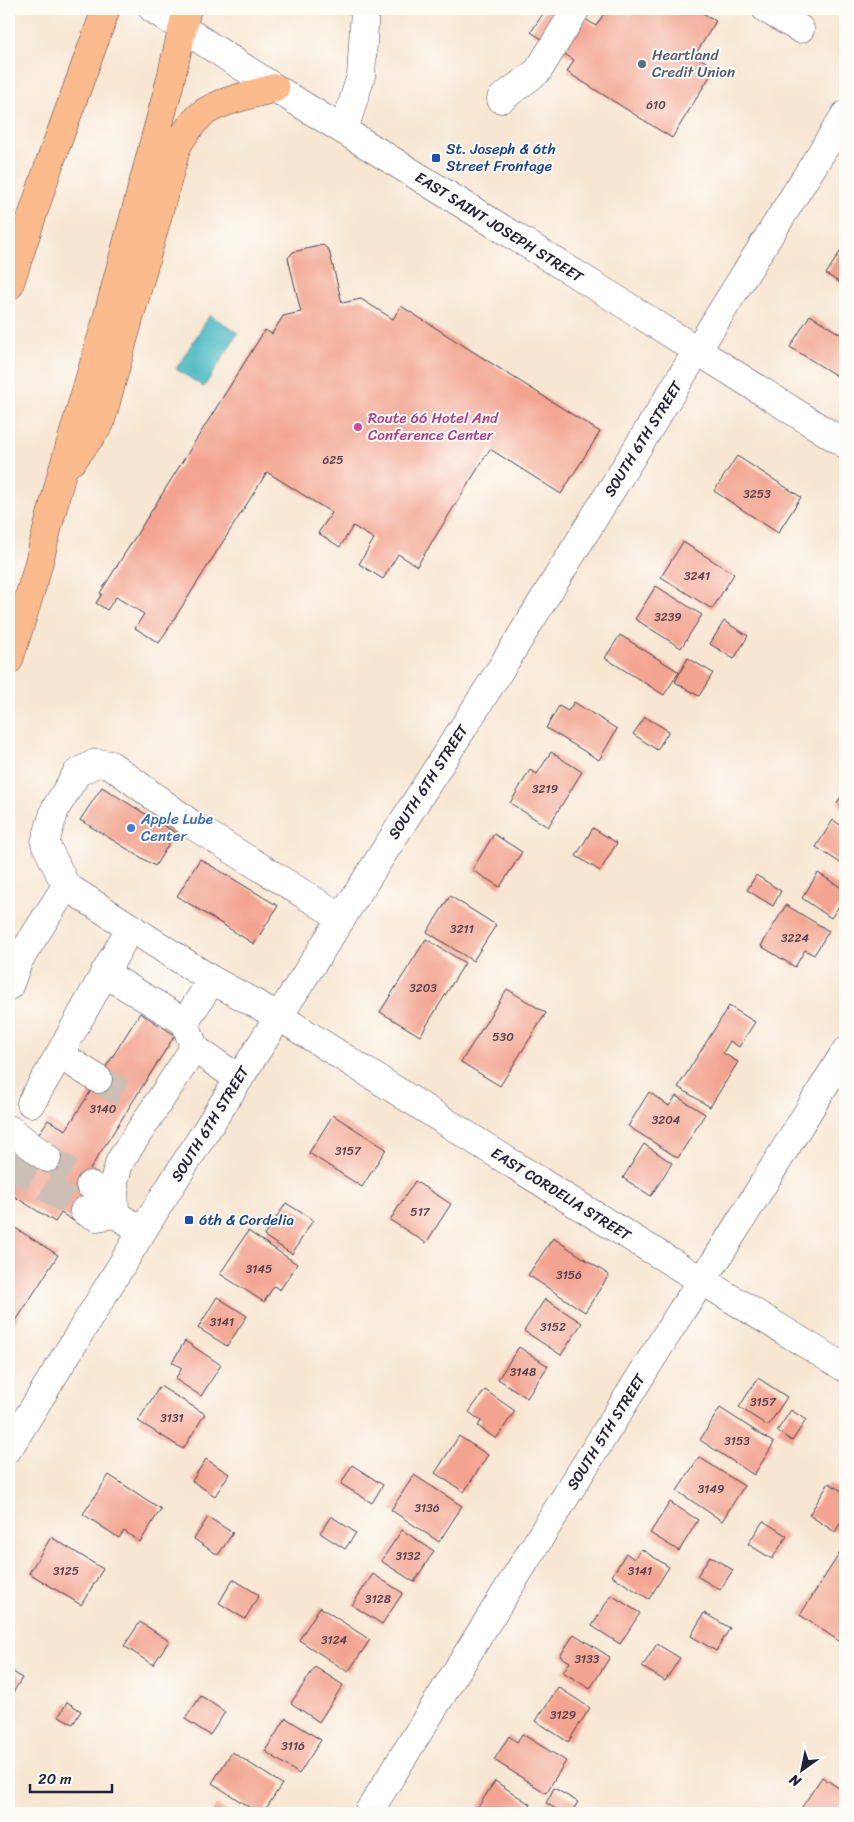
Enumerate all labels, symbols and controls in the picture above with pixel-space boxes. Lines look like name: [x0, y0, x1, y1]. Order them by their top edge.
place label: Heartland Credit Union: [652, 42, 735, 85]
marker: Heartland Credit Union: [636, 58, 648, 70]
house number: 610: [646, 94, 666, 116]
place label: St. Joseph & 6th Street Frontage: [446, 136, 556, 179]
marker: St. Joseph & 6th Street Frontage: [430, 152, 442, 164]
street label: EAST SAINT JOSEPH STREET: [410, 164, 590, 290]
street label: SOUTH 6TH STREET: [597, 375, 690, 502]
place label: Route 66 Hotel And Conference Center: [368, 405, 499, 448]
marker: Route 66 Hotel And Conference Center: [352, 421, 364, 433]
house number: 625: [322, 449, 344, 471]
house number: 3253: [743, 483, 771, 505]
house number: 3241: [684, 565, 710, 587]
house number: 3239: [654, 606, 682, 628]
street label: SOUTH 6TH STREET: [381, 718, 476, 845]
house number: 3219: [532, 778, 558, 800]
place label: Apple Lube Center: [140, 806, 213, 849]
marker: Apple Lube Center: [125, 822, 137, 834]
house number: 3211: [450, 918, 474, 940]
house number: 3224: [781, 927, 809, 949]
house number: 3203: [409, 977, 437, 999]
house number: 530: [492, 1026, 514, 1048]
street label: SOUTH 6TH STREET: [164, 1060, 257, 1187]
house number: 3140: [90, 1098, 117, 1120]
house number: 3204: [652, 1109, 681, 1131]
house number: 3157: [335, 1140, 362, 1162]
street label: EAST CORDELIA STREET: [486, 1140, 638, 1249]
house number: 517: [410, 1201, 431, 1223]
place label: 6th & Cordelia: [199, 1207, 294, 1233]
marker: 6th & Cordelia: [183, 1214, 195, 1226]
house number: 3145: [246, 1258, 272, 1280]
house number: 3156: [556, 1264, 582, 1286]
house number: 3141: [210, 1311, 234, 1333]
house number: 3152: [540, 1316, 566, 1338]
house number: 3148: [510, 1361, 536, 1383]
street label: SOUTH 5TH STREET: [560, 1367, 653, 1495]
house number: 3157: [750, 1391, 777, 1413]
house number: 3131: [160, 1407, 184, 1429]
house number: 3153: [724, 1430, 750, 1452]
house number: 3149: [698, 1478, 724, 1500]
house number: 3136: [414, 1497, 440, 1519]
house number: 3132: [395, 1545, 421, 1567]
house number: 3125: [53, 1560, 79, 1582]
house number: 3141: [628, 1560, 652, 1582]
house number: 3128: [365, 1588, 391, 1610]
house number: 3124: [321, 1629, 348, 1651]
house number: 3133: [575, 1648, 600, 1670]
house number: 3129: [550, 1704, 576, 1726]
house number: 3116: [281, 1735, 305, 1757]
north arrow: [776, 1744, 826, 1794]
scale bar: [30, 1762, 112, 1794]
text: 20 m: [38, 1766, 72, 1792]
text: N: [784, 1767, 807, 1794]

